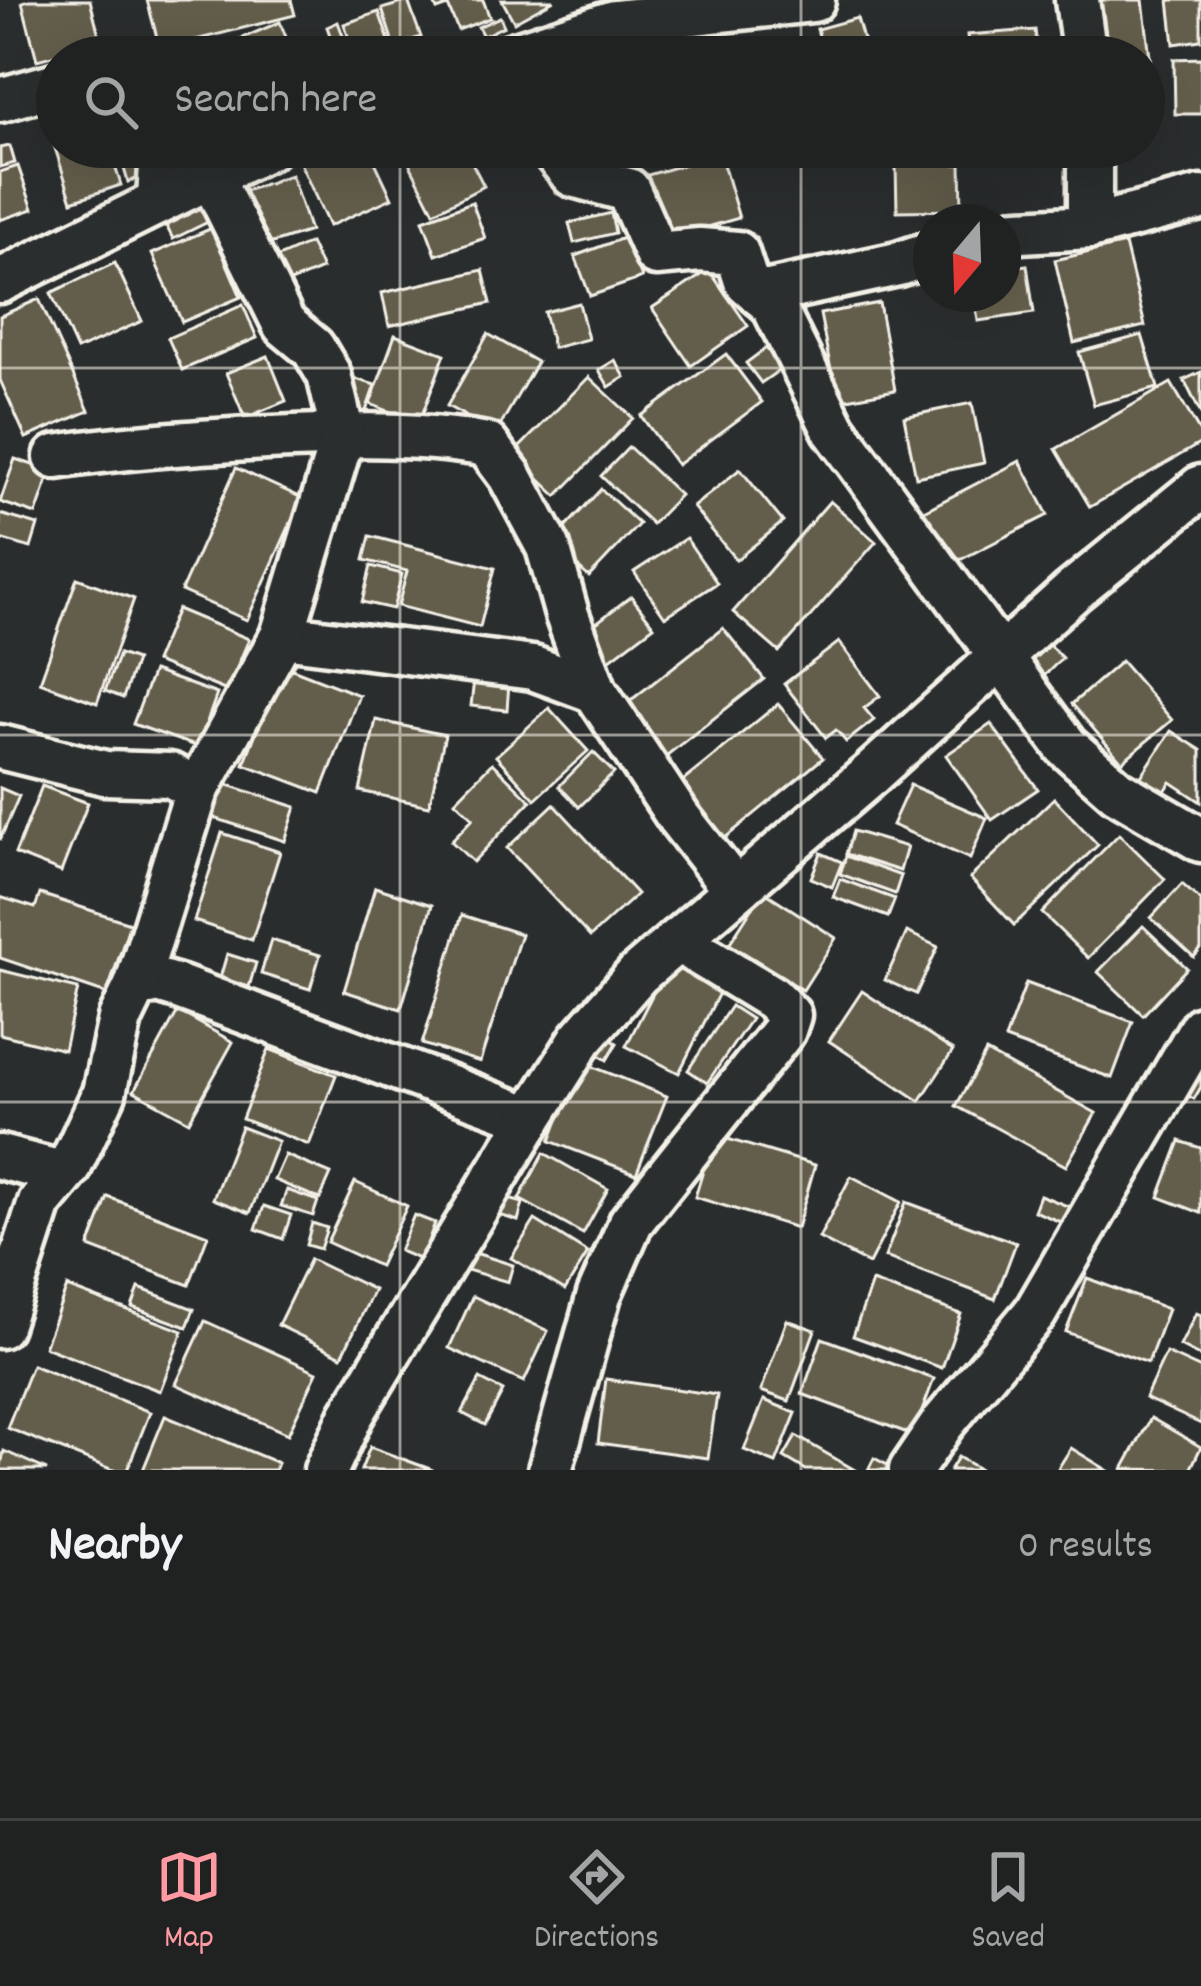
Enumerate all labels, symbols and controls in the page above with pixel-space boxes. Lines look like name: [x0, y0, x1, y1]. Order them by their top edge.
search box: [36, 36, 1165, 168]
icon: search: [78, 69, 144, 135]
text: Search here: [174, 70, 377, 134]
north arrow: [913, 204, 1021, 312]
text: Nearby: [48, 1512, 181, 1584]
text: 0 results: [1018, 1521, 1153, 1576]
tab: Map: [156, 1844, 222, 1963]
tab: Directions: [534, 1844, 659, 1963]
tab: Saved: [971, 1844, 1045, 1963]

